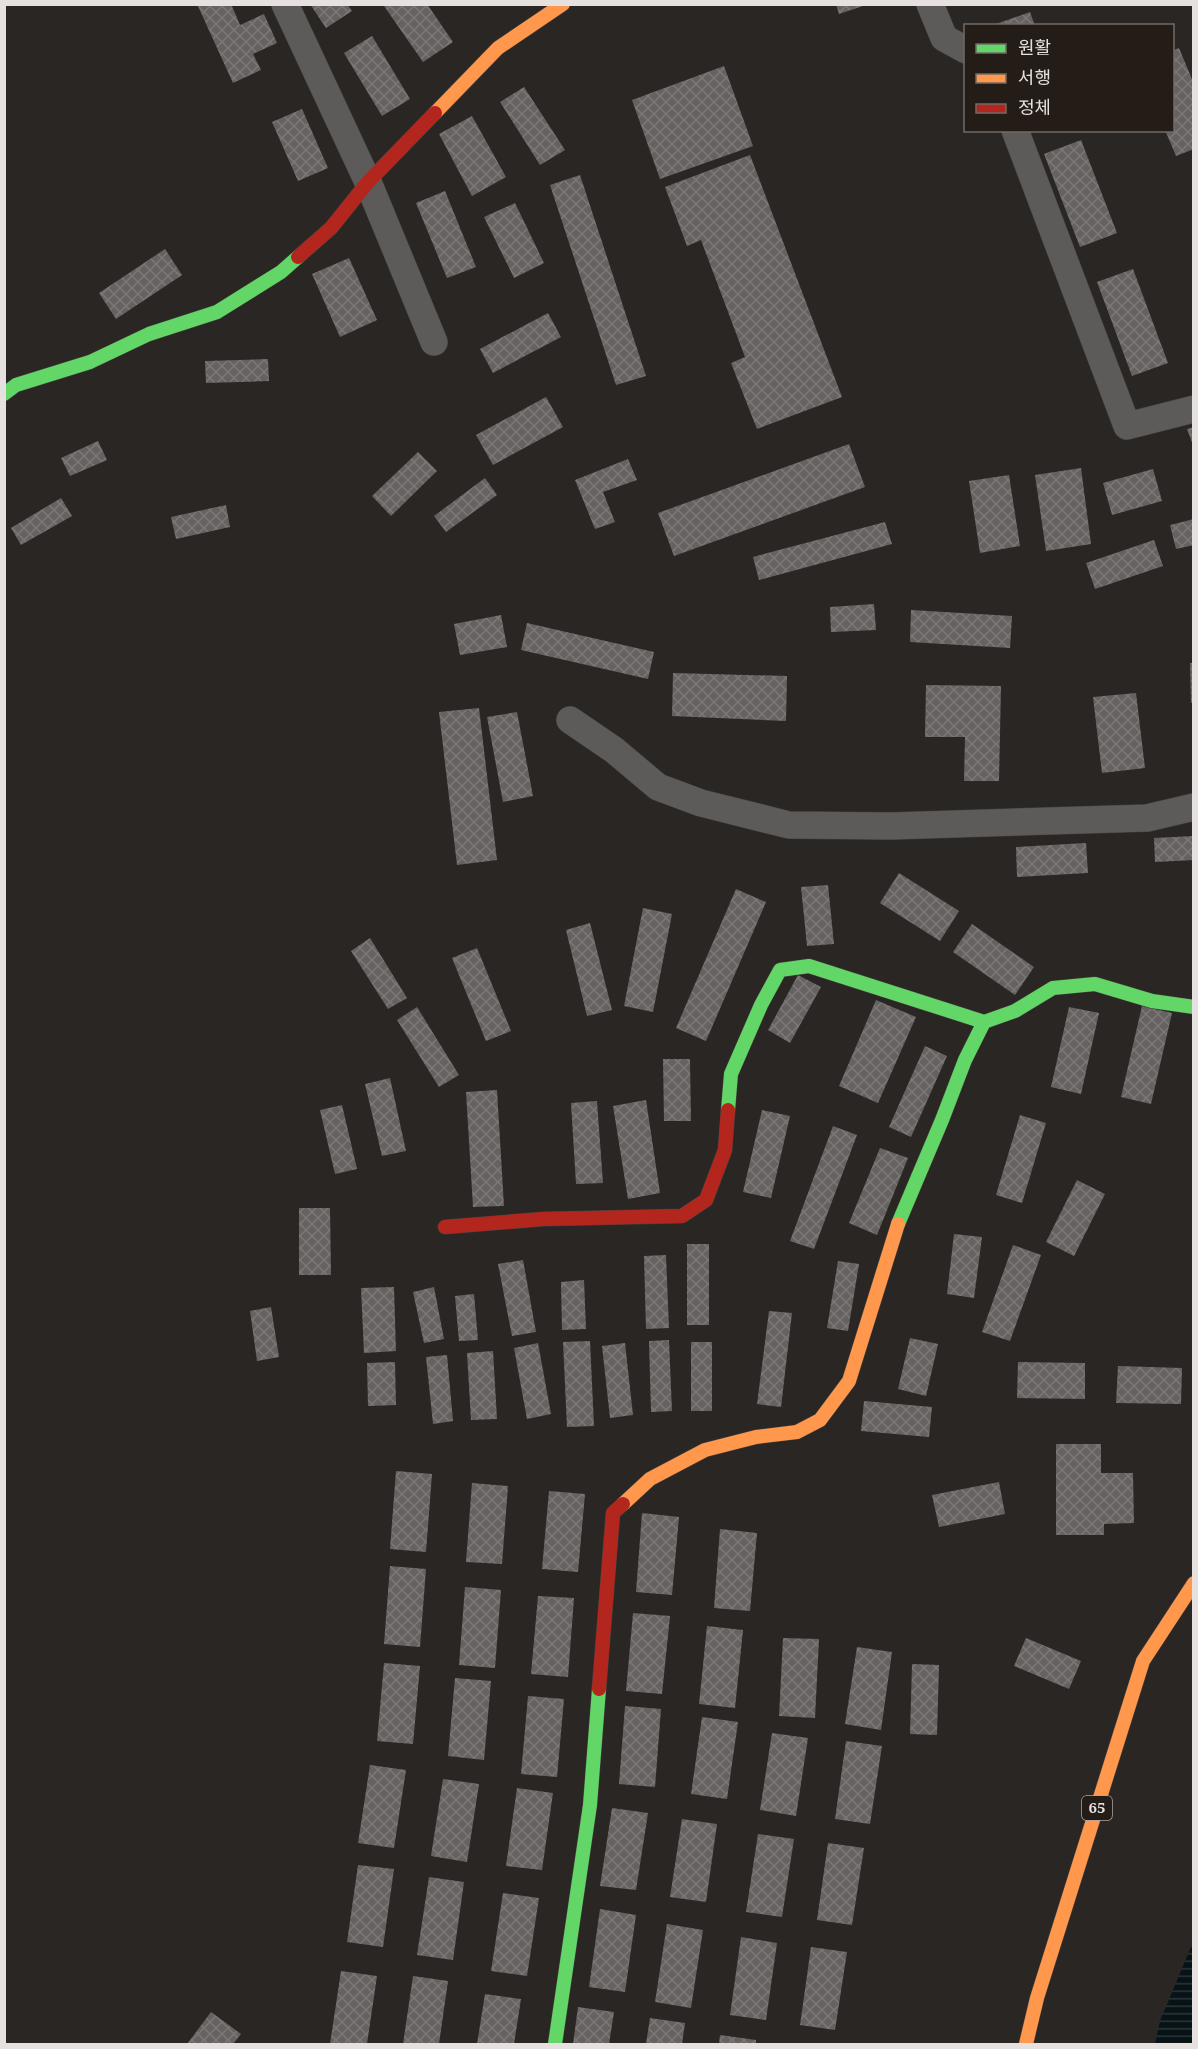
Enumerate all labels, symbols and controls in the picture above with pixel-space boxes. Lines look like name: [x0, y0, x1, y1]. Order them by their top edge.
legend: [964, 24, 1174, 132]
text: 원활: [1018, 35, 1051, 59]
text: 서행: [1018, 65, 1051, 89]
text: 정체: [1018, 95, 1051, 119]
road number: 65: [1082, 1796, 1112, 1820]

